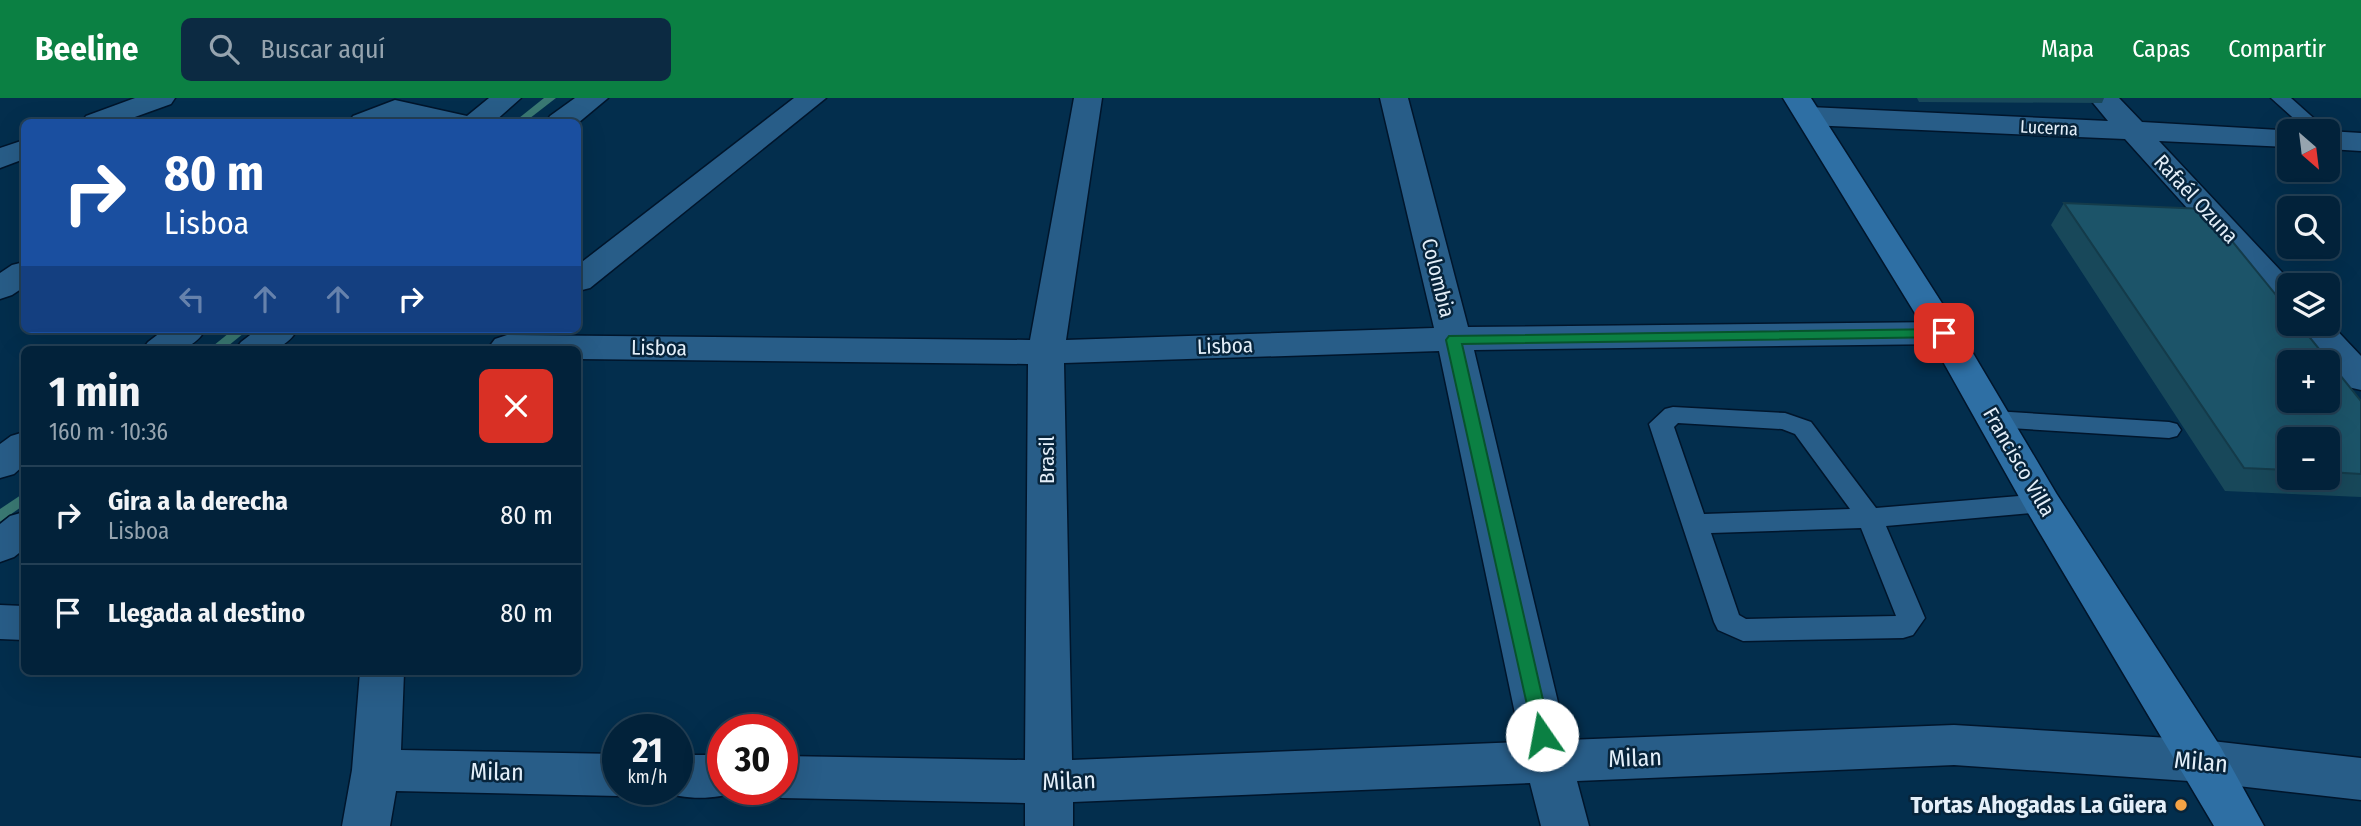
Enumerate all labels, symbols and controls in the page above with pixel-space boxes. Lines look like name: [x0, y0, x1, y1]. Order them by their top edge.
search box: [181, 18, 671, 81]
text: Beeline: [35, 29, 139, 69]
icon: search: [205, 30, 243, 68]
text: Buscar aquí: [261, 34, 385, 65]
text: Mapa: [2041, 35, 2094, 63]
text: Capas: [2132, 35, 2190, 63]
text: Compartir: [2228, 35, 2326, 63]
street label: Lucerna: [2019, 115, 2079, 141]
north arrow: [2277, 119, 2340, 182]
map controls: [2277, 119, 2340, 490]
text: 80 m: [164, 144, 264, 203]
icon: right: [49, 147, 140, 238]
street label: Rafaél Ozuna: [2148, 149, 2244, 249]
button: search: [2277, 196, 2340, 259]
text: Lisboa: [164, 204, 249, 242]
street label: Colombia: [1416, 236, 1460, 320]
button: layers: [2277, 273, 2340, 336]
icon: left: [173, 280, 211, 318]
icon: ahead: [246, 280, 284, 318]
icon: ahead: [319, 280, 357, 318]
icon: right: [392, 280, 430, 318]
pin: [1914, 303, 1974, 363]
icon: arrive: [1925, 314, 1963, 352]
street label: Lisboa: [1197, 332, 1253, 360]
street label: Lisboa: [631, 335, 687, 361]
button: +: [2277, 350, 2340, 413]
text: 1 min: [49, 367, 140, 417]
button: close: [479, 369, 553, 443]
street label: Francisco Villa: [1977, 403, 2061, 521]
text: 160 m · 10:36: [49, 418, 168, 446]
button: −: [2277, 427, 2340, 490]
street label: Brasil: [1034, 435, 1060, 484]
text: Gira a la derecha: [108, 486, 288, 517]
icon: right: [49, 496, 87, 534]
text: 80 m: [500, 500, 553, 531]
text: Lisboa: [108, 517, 169, 545]
icon: arrive: [49, 594, 87, 632]
text: Llegada al destino: [108, 598, 305, 629]
text: 80 m: [500, 598, 553, 629]
position arrow: [1505, 698, 1579, 772]
speed limit sign: 30: [707, 714, 798, 805]
text: 21: [632, 729, 663, 771]
street label: Milan: [1608, 743, 1662, 773]
street label: Milan: [2173, 746, 2229, 778]
street label: Milan: [470, 758, 524, 786]
text: km/h: [627, 766, 668, 788]
street label: Milan: [1042, 766, 1096, 796]
place label: Tortas Ahogadas La Güera: [1911, 791, 2167, 819]
marker: Tortas Ahogadas La Güera: [2173, 797, 2189, 813]

